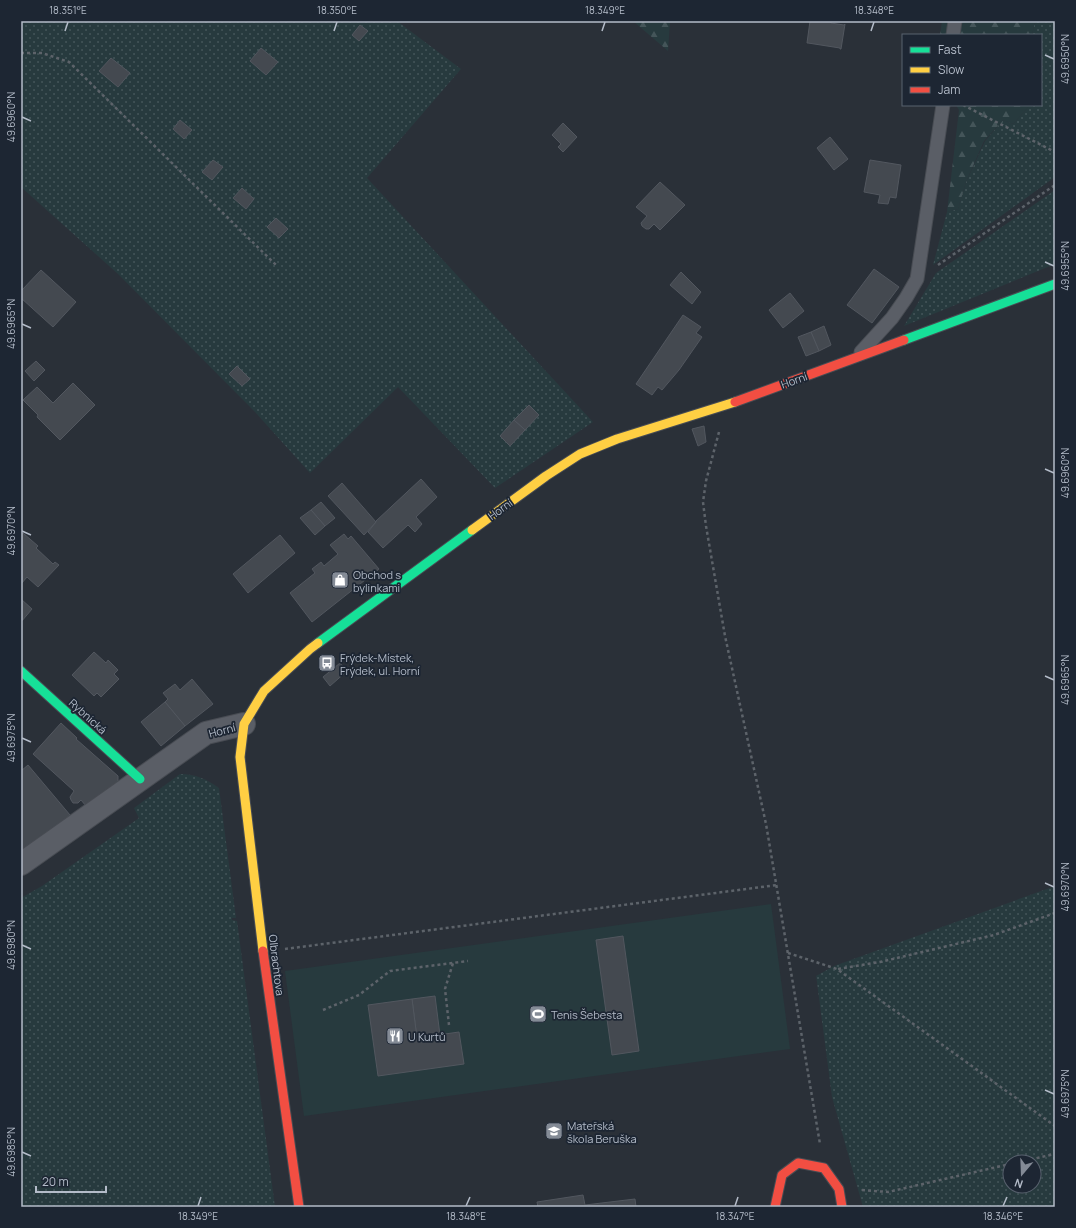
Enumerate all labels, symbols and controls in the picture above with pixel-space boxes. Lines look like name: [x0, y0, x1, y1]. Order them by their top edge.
text: 18.351°E: [49, 3, 87, 17]
text: 18.350°E: [317, 3, 357, 17]
text: 18.349°E: [585, 3, 625, 17]
text: 18.348°E: [854, 3, 894, 17]
legend: [902, 34, 1042, 106]
text: 49.6950°N: [1058, 34, 1072, 84]
text: Fast: [938, 41, 962, 58]
text: Slow: [938, 61, 964, 78]
text: Jam: [938, 81, 960, 98]
text: 49.6960°N: [4, 92, 18, 142]
text: 49.6955°N: [1058, 241, 1072, 291]
text: 49.6965°N: [4, 299, 18, 349]
street label: Horní: [779, 368, 810, 392]
text: 49.6960°N: [1058, 448, 1072, 498]
street label: Horní: [485, 495, 516, 523]
text: 49.6970°N: [4, 506, 18, 555]
place label: Obchod s bylinkami: [353, 567, 401, 595]
shop icon: Obchod s bylinkami: [330, 570, 350, 590]
place label: Frýdek-Místek, Frýdek, ul. Horní: [340, 650, 420, 678]
bus stop icon: Frýdek-Místek, Frýdek, ul. Horní: [317, 653, 337, 673]
text: 49.6965°N: [1058, 655, 1072, 705]
street label: Rybnická: [66, 695, 110, 737]
text: 49.6975°N: [4, 714, 18, 762]
street label: Horní: [207, 719, 237, 741]
text: 49.6970°N: [1058, 862, 1072, 911]
text: 49.6980°N: [4, 920, 18, 970]
street label: Olbrachtova: [266, 934, 288, 996]
sports icon: Tenis Šebesta: [528, 1004, 548, 1024]
place label: Tenis Šebesta: [551, 1007, 622, 1022]
restaurant icon: U Kurtů: [385, 1026, 405, 1046]
place label: U Kurtů: [408, 1029, 446, 1044]
text: 49.6975°N: [1058, 1070, 1072, 1118]
place label: Mateřská škola Beruška: [567, 1118, 637, 1146]
school or university icon: Mateřská škola Beruška: [544, 1121, 564, 1141]
text: 49.6985°N: [4, 1127, 18, 1177]
north arrow: [1002, 1154, 1042, 1194]
scale bar: [36, 1168, 106, 1194]
text: 20 m: [42, 1173, 69, 1190]
text: N: [1012, 1176, 1025, 1192]
text: 18.349°E: [178, 1209, 218, 1223]
text: 18.348°E: [446, 1209, 486, 1223]
text: 18.347°E: [716, 1209, 755, 1223]
text: 18.346°E: [983, 1209, 1023, 1223]

